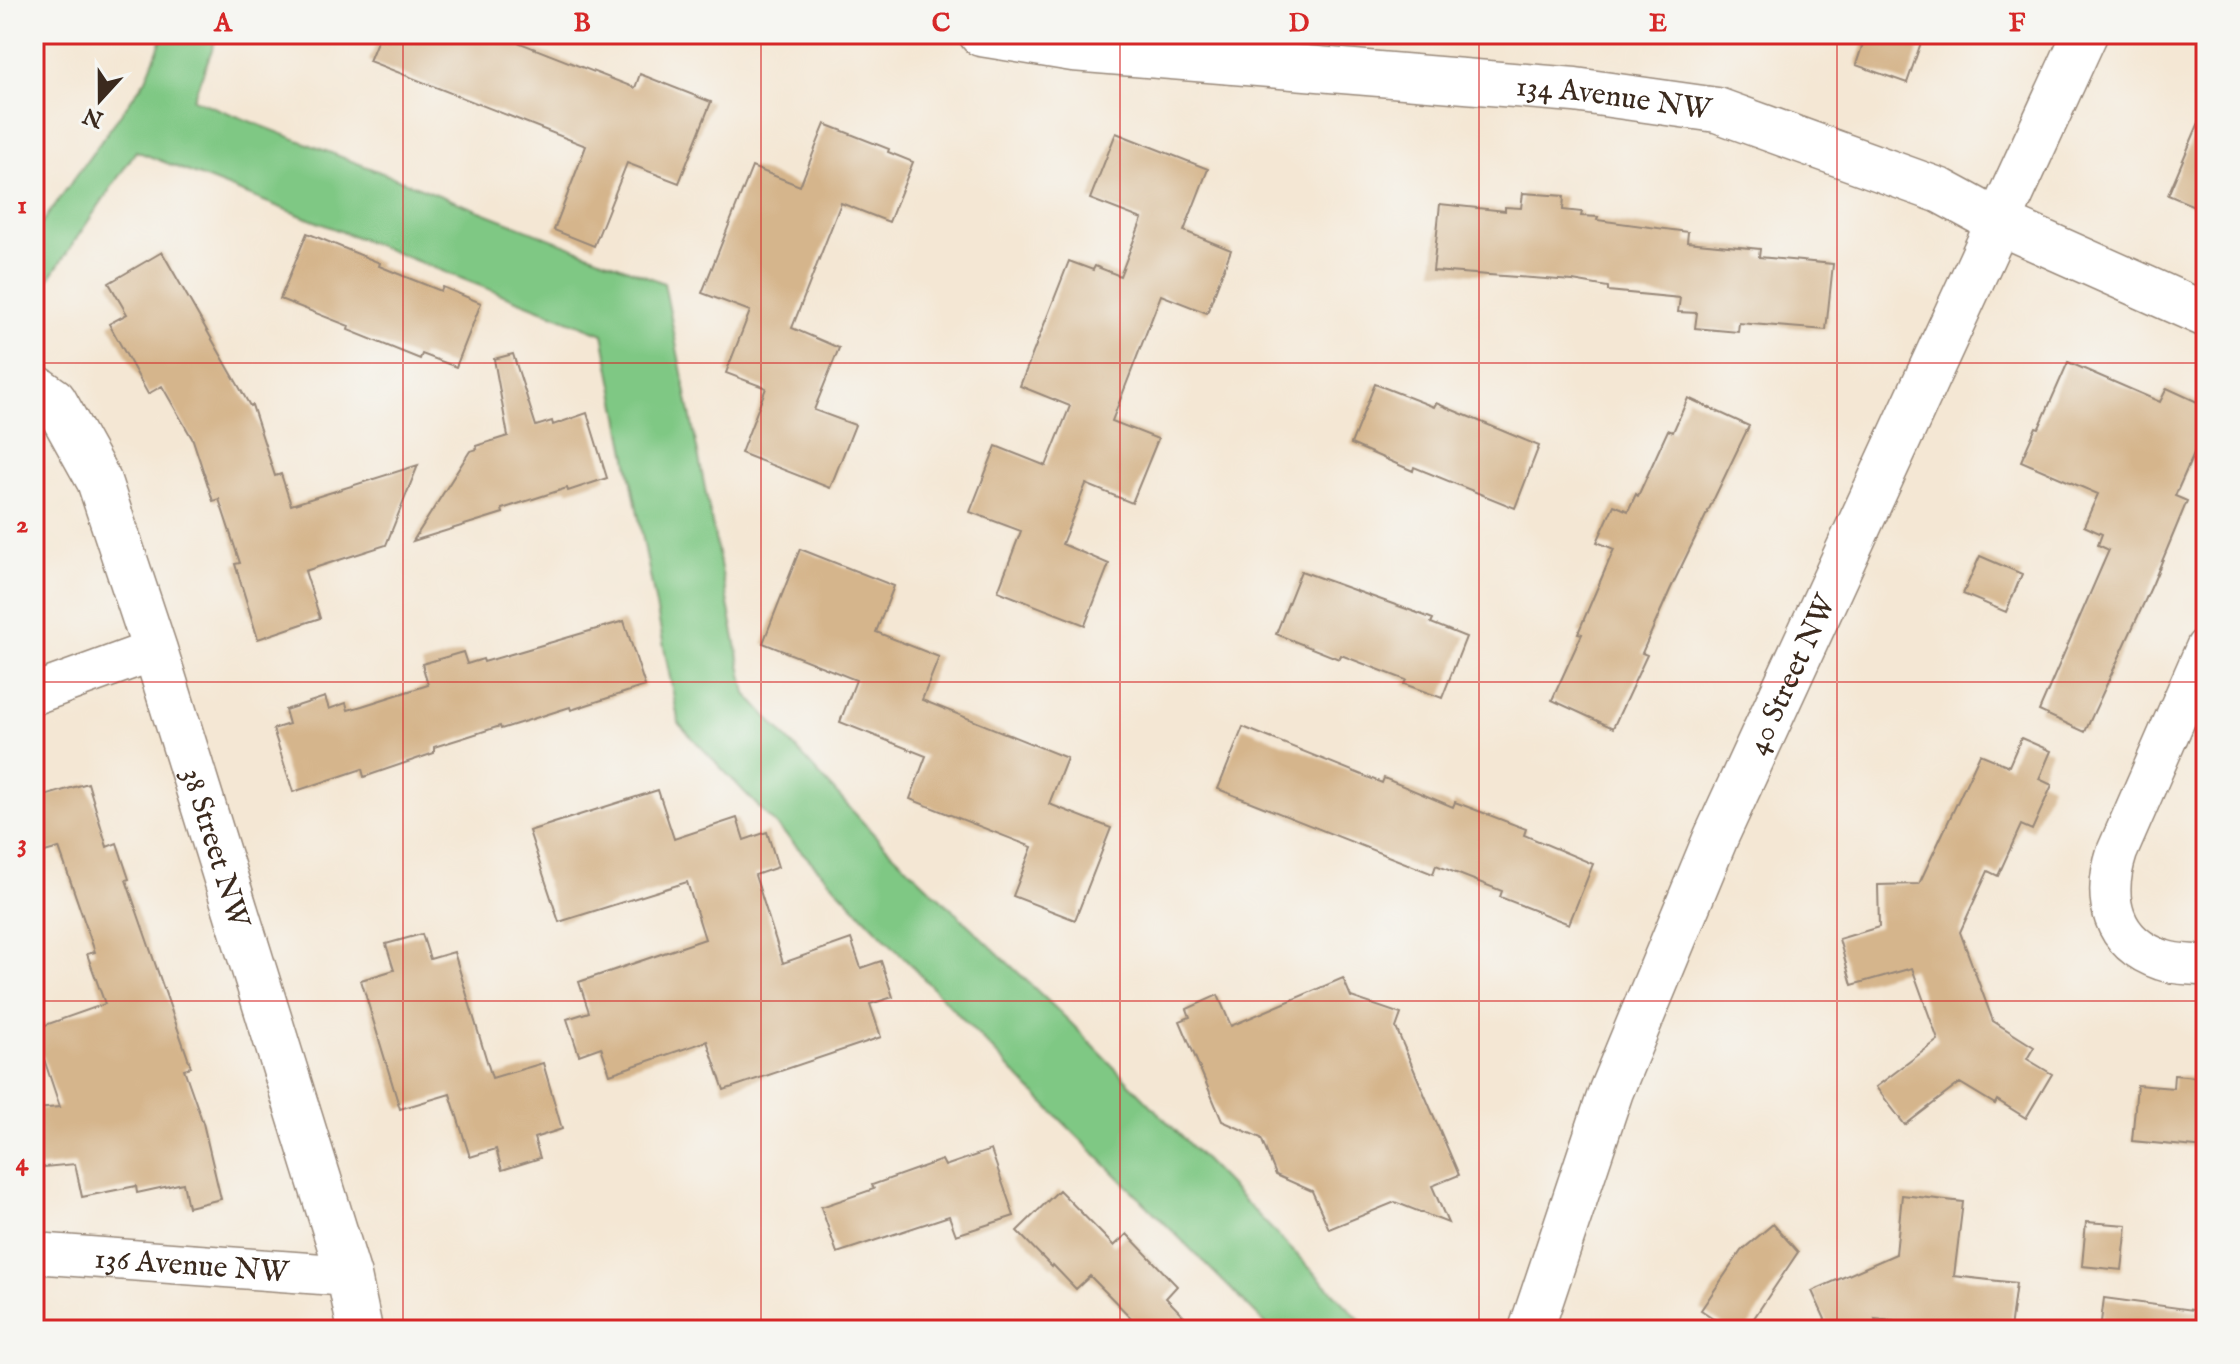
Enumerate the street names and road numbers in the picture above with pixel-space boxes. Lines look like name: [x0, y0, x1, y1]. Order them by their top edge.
street label: 134 Avenue NW: [1514, 68, 1715, 130]
street label: 40 Street NW: [1739, 588, 1846, 761]
street label: 38 Street NW: [172, 764, 257, 934]
street label: 136 Avenue NW: [93, 1240, 291, 1293]

